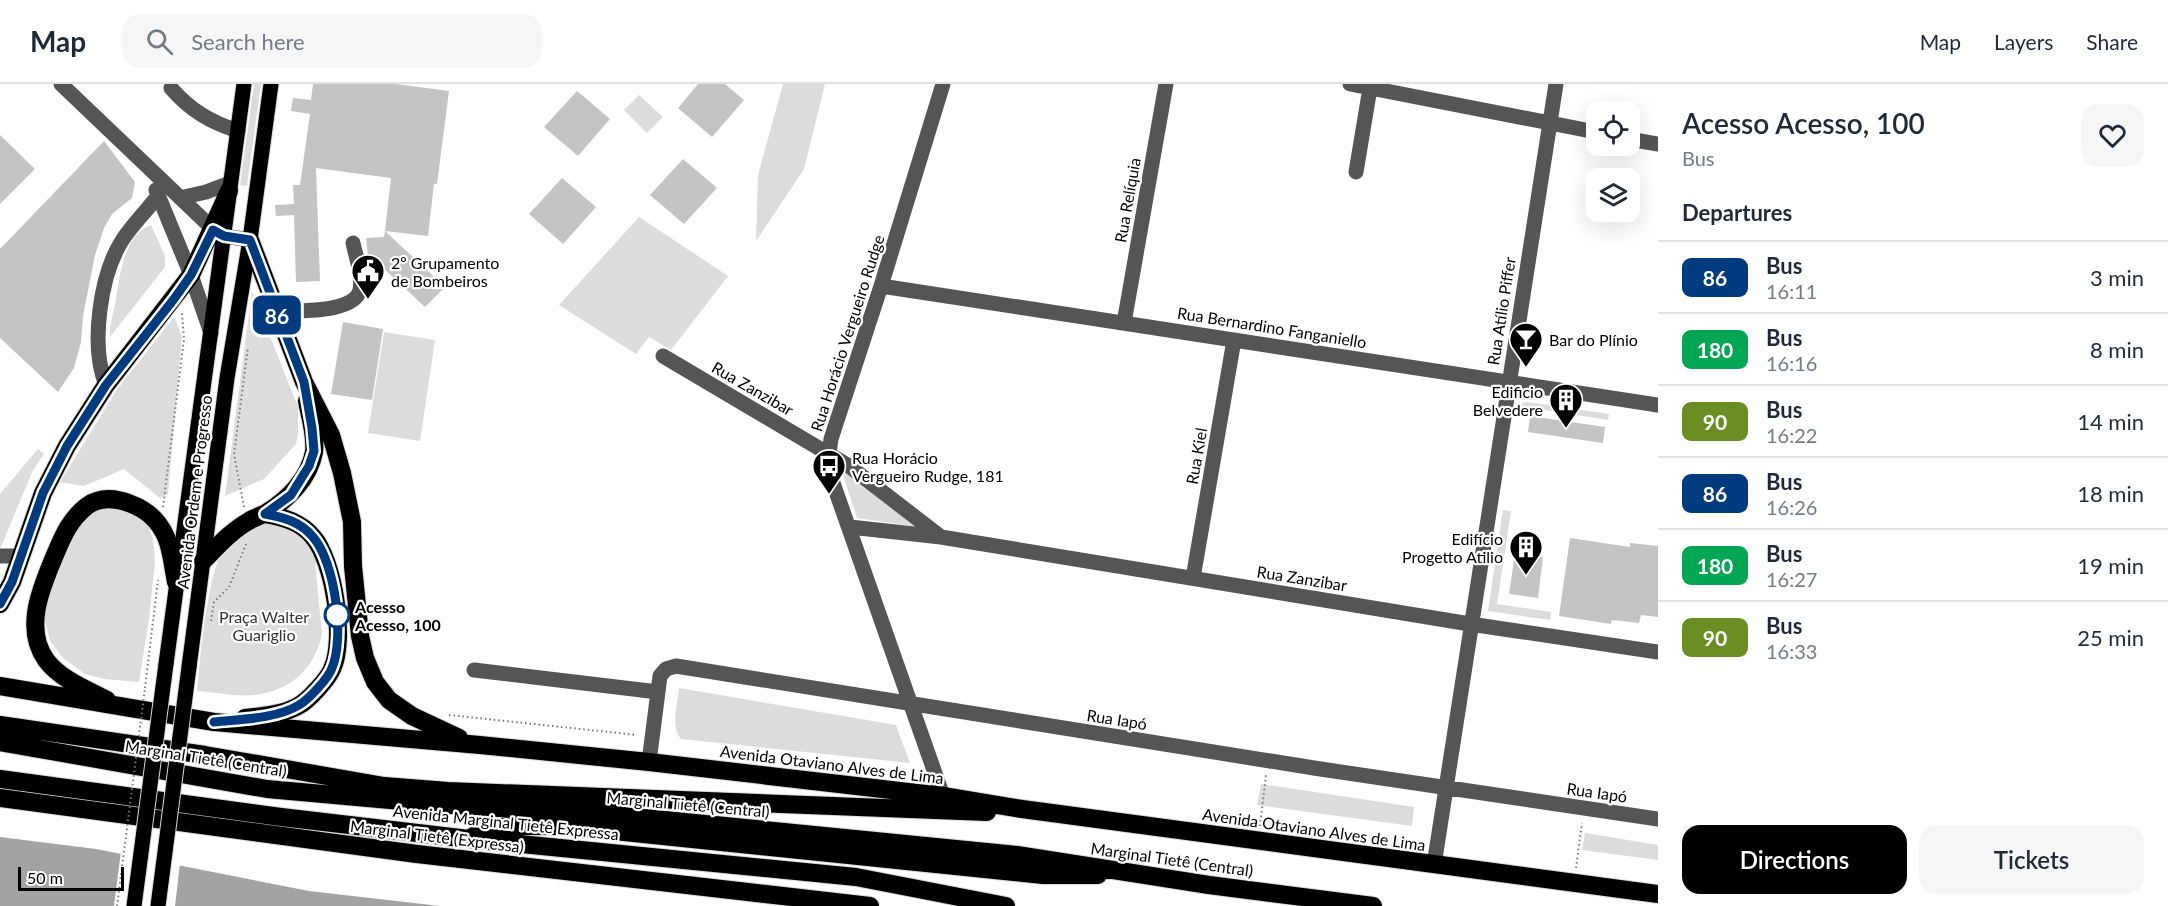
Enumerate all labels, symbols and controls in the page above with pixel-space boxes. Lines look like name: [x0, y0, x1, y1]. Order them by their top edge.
search box: [122, 14, 542, 68]
text: Map: [30, 24, 86, 58]
icon: search: [143, 25, 176, 58]
text: Search here: [191, 28, 305, 55]
text: Map: [1920, 29, 1961, 54]
text: Layers: [1994, 29, 2053, 54]
text: Share: [2086, 29, 2138, 54]
map controls: [1586, 102, 1640, 222]
button: locate: [1586, 102, 1640, 156]
button: heart: [2081, 104, 2144, 167]
text: Acesso Acesso, 100: [1682, 106, 1925, 140]
text: Bus: [1682, 146, 1715, 170]
street label: Rua Relíquia: [1110, 156, 1144, 244]
button: layers: [1586, 168, 1640, 222]
text: Departures: [1682, 199, 1792, 226]
street label: Rua Horácio Vergueiro Rudge: [806, 232, 888, 434]
text: Bus: [1766, 252, 1802, 279]
public building icon: 2º Grupamento de Bombeiros: [350, 253, 386, 300]
place label: 2º Grupamento de Bombeiros: [391, 253, 499, 290]
street label: Rua Atílio Piffer: [1483, 255, 1519, 367]
text: 3 min: [2090, 264, 2144, 291]
text: 86: [1703, 265, 1727, 290]
text: 16:11: [1766, 279, 1817, 303]
line badge: 86: [250, 296, 304, 334]
text: 86: [265, 303, 289, 328]
street label: Rua Bernardino Fanganiello: [1176, 303, 1368, 351]
bar icon: Bar do Plínio: [1508, 321, 1544, 368]
text: Bus: [1766, 324, 1802, 351]
place label: Bar do Plínio: [1549, 330, 1638, 349]
text: 8 min: [2090, 336, 2144, 363]
text: 180: [1697, 337, 1733, 362]
text: 16:16: [1766, 351, 1817, 375]
street label: Rua Zanzibar: [709, 357, 797, 419]
place label: Edificio Belvedere: [1473, 382, 1543, 419]
building icon: Edificio Belvedere: [1548, 382, 1584, 429]
street label: Avenida Ordem e Progresso: [173, 394, 215, 590]
text: Bus: [1766, 396, 1802, 423]
text: 14 min: [2077, 408, 2144, 435]
text: 90: [1703, 409, 1727, 434]
text: 16:22: [1766, 423, 1817, 447]
street label: Rua Kiel: [1182, 426, 1210, 486]
bus stop icon: Rua Horácio Vergueiro Rudge, 181: [811, 448, 847, 495]
place label: Rua Horácio Vergueiro Rudge, 181: [852, 448, 1004, 485]
text: Bus: [1766, 468, 1802, 495]
text: 18 min: [2077, 480, 2144, 507]
text: 86: [1703, 481, 1727, 506]
text: 16:26: [1766, 495, 1817, 519]
place label: Edifício Progetto Atilio: [1402, 529, 1503, 566]
building icon: Edifício Progetto Atilio: [1508, 529, 1544, 576]
text: Bus: [1766, 540, 1802, 567]
text: 19 min: [2077, 552, 2144, 579]
text: 180: [1697, 553, 1733, 578]
street label: Rua Zanzibar: [1256, 562, 1349, 595]
text: 16:27: [1766, 567, 1817, 591]
place label: Acesso Acesso, 100: [354, 597, 441, 634]
marker: Acesso Acesso, 100: [324, 602, 350, 628]
park label: Praça Walter Guariglio: [219, 607, 309, 644]
text: Bus: [1766, 612, 1802, 639]
text: 25 min: [2077, 624, 2144, 651]
text: 90: [1703, 625, 1727, 650]
text: 16:33: [1766, 639, 1817, 663]
street label: Rua Iapó: [1085, 705, 1149, 733]
street label: Marginal Tietê (Central): [124, 736, 288, 780]
street label: Avenida Otaviano Alves de Lima: [719, 741, 945, 787]
street label: Rua Iapó: [1566, 778, 1628, 806]
street label: Marginal Tietê (Central): [606, 787, 770, 821]
street label: Avenida Marginal Tietê Expressa: [392, 801, 620, 843]
street label: Avenida Otaviano Alves de Lima: [1201, 804, 1427, 854]
street label: Marginal Tietê (Expressa): [349, 816, 525, 856]
button: Directions: [1682, 825, 1907, 894]
button: Tickets: [1919, 825, 2144, 894]
street label: Marginal Tietê (Central): [1090, 838, 1254, 880]
scale bar: [18, 864, 124, 892]
text: 50 m: [27, 868, 63, 887]

